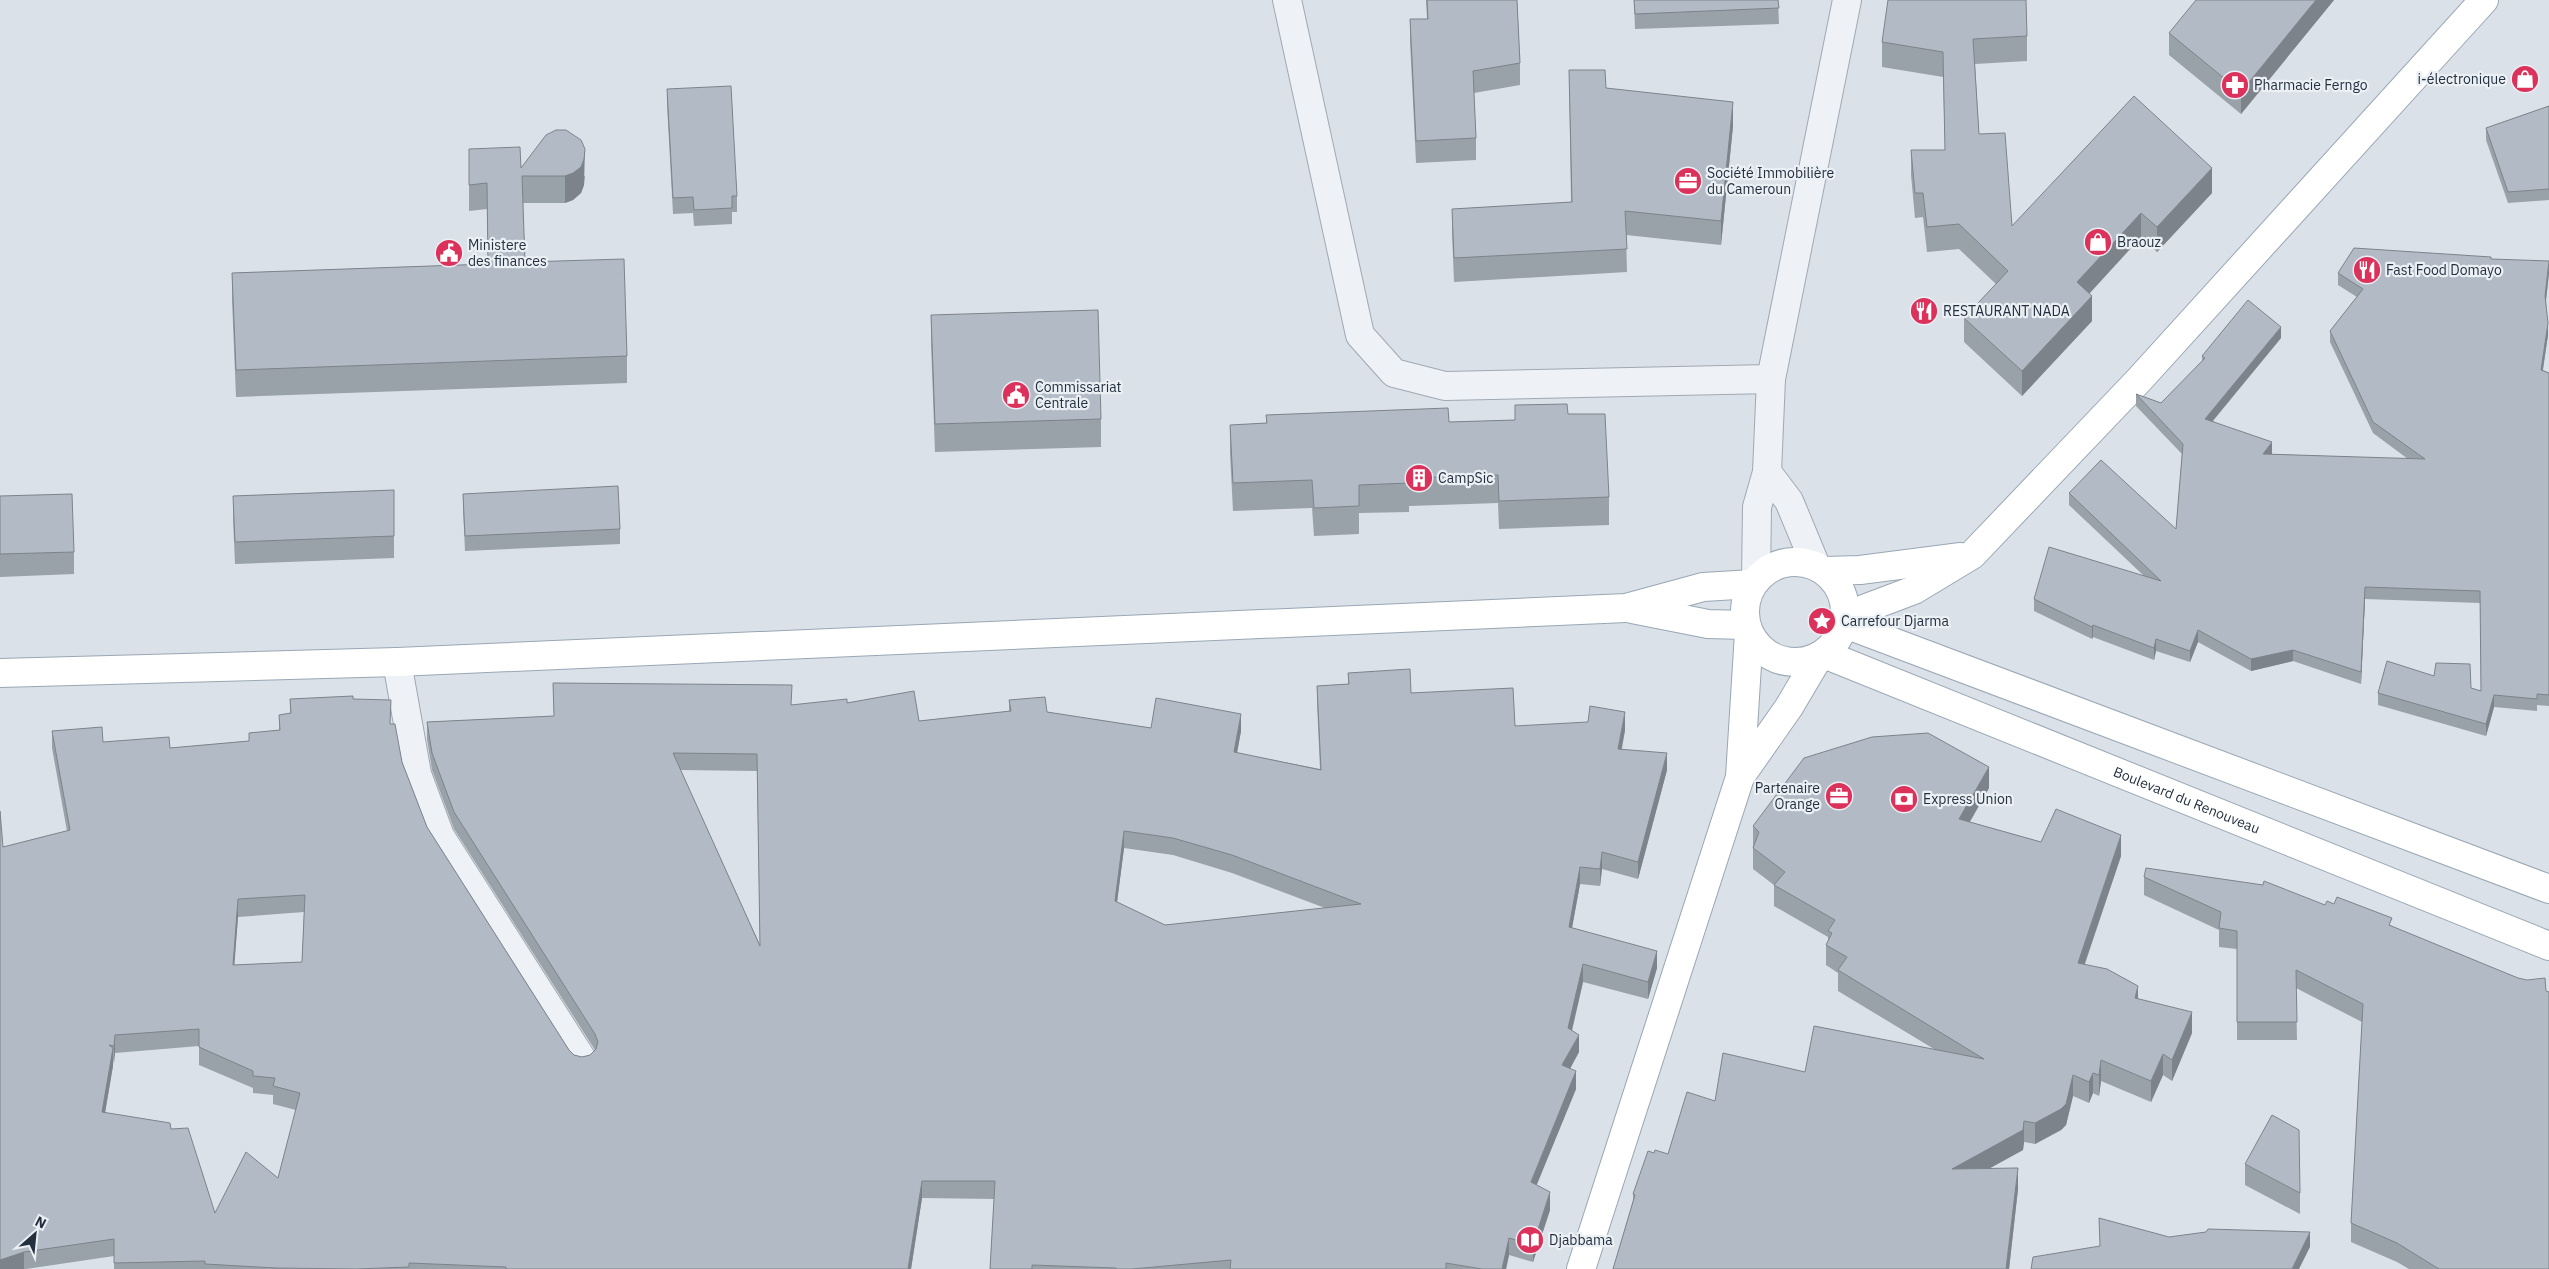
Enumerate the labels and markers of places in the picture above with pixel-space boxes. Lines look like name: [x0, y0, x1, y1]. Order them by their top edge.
shop icon: i-électronique: [2510, 64, 2540, 94]
pharmacy icon: Pharmacie Ferngo: [2220, 70, 2250, 100]
place label: i-électronique: [2418, 70, 2506, 88]
place label: Pharmacie Ferngo: [2254, 76, 2368, 94]
place label: Société Immobilière du Cameroun: [1707, 164, 1835, 198]
office icon: Société Immobilière du Cameroun: [1673, 166, 1703, 196]
shop icon: Braouz: [2083, 227, 2113, 257]
place label: Braouz: [2117, 233, 2161, 251]
place label: Ministere des finances: [468, 236, 547, 270]
public building icon: Ministere des finances: [434, 238, 464, 268]
restaurant icon: Fast Food Domayo: [2352, 255, 2382, 285]
place label: Fast Food Domayo: [2386, 261, 2502, 279]
restaurant icon: RESTAURANT NADA: [1909, 296, 1939, 326]
place label: RESTAURANT NADA: [1943, 302, 2070, 320]
place label: Commissariat Centrale: [1035, 378, 1122, 412]
public building icon: Commissariat Centrale: [1001, 380, 1031, 410]
building icon: CampSic: [1404, 463, 1434, 493]
place label: CampSic: [1438, 469, 1493, 487]
place icon: Carrefour Djarma: [1807, 606, 1837, 636]
place label: Carrefour Djarma: [1841, 612, 1950, 630]
place label: Partenaire Orange: [1755, 779, 1820, 813]
office icon: Partenaire Orange: [1824, 781, 1854, 811]
bank icon: Express Union: [1889, 784, 1919, 814]
place label: Express Union: [1923, 790, 2013, 808]
library icon: Djabbama: [1515, 1225, 1545, 1255]
place label: Djabbama: [1549, 1231, 1613, 1249]

